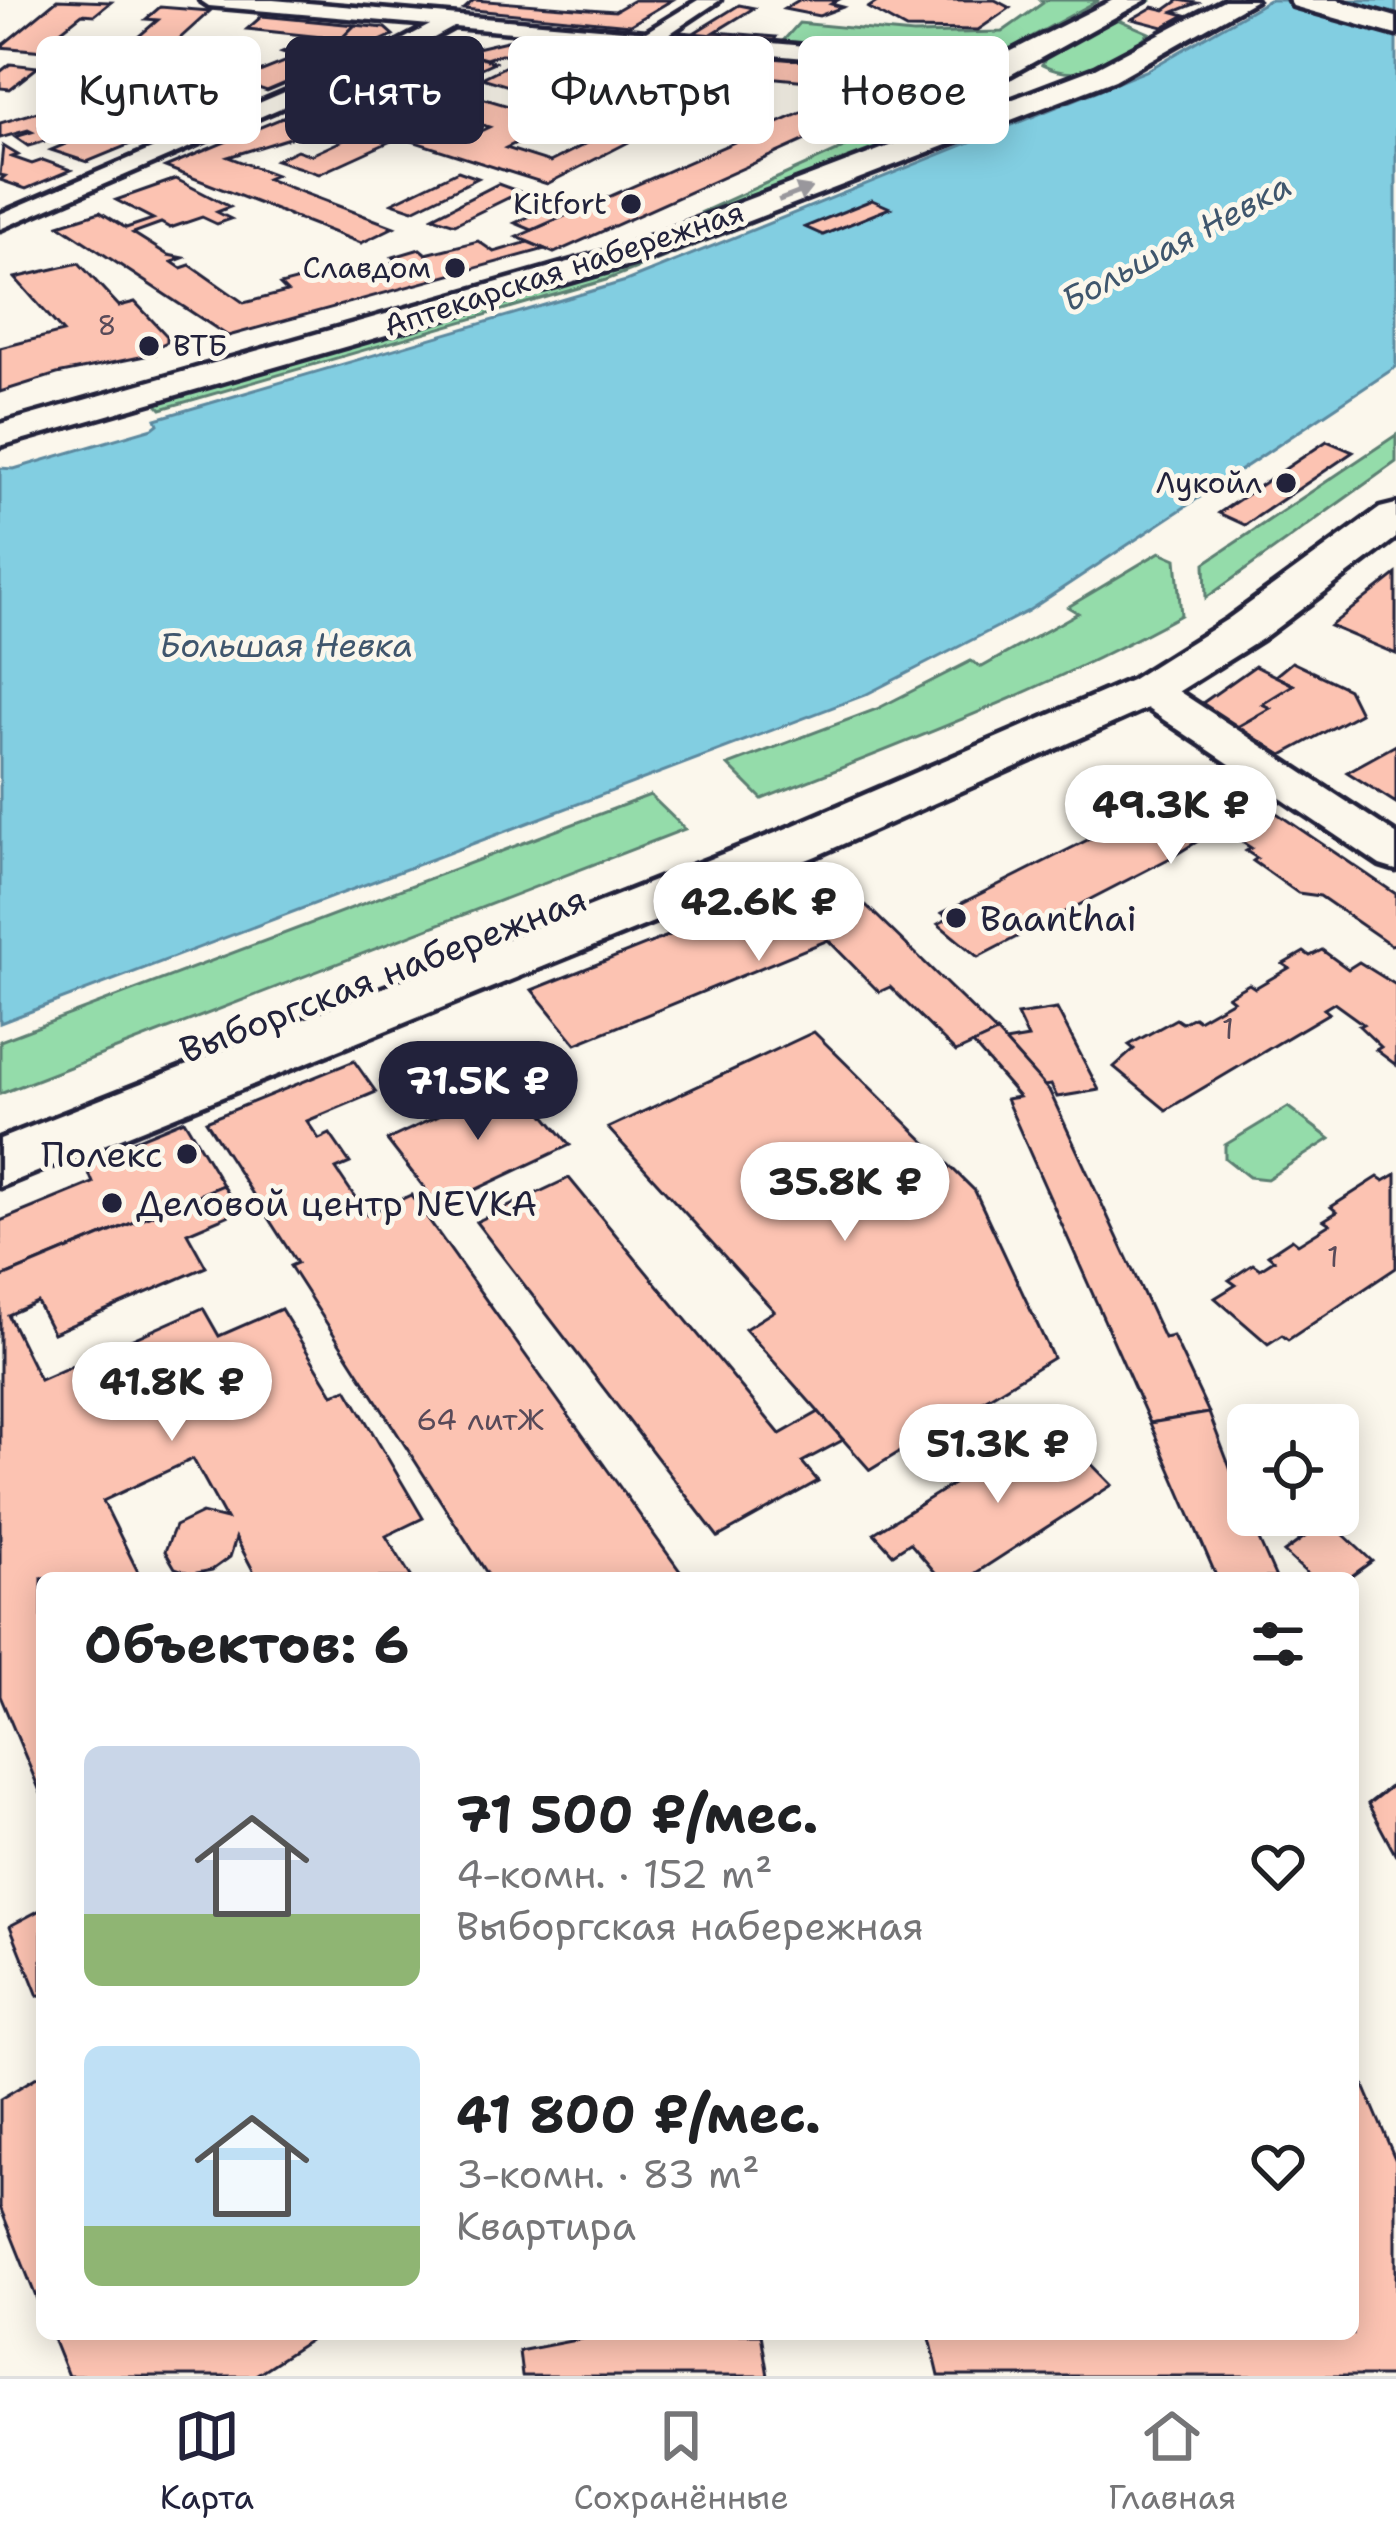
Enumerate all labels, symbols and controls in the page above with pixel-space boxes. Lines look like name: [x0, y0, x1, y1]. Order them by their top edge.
chip: Купить: [36, 36, 261, 144]
chip: Снять: [285, 36, 484, 144]
chip: Фильтры: [508, 36, 774, 144]
chip: Новое: [798, 36, 1009, 144]
water label: Большая Невка: [1054, 163, 1299, 322]
place label: Kitfort: [513, 183, 607, 224]
one-way arrow: [777, 183, 813, 202]
street label: Аптекарская набережная: [379, 191, 749, 346]
marker: Kitfort: [618, 191, 644, 217]
place label: Славдом: [303, 247, 431, 288]
marker: Славдом: [442, 255, 468, 281]
house number: 8: [98, 307, 116, 344]
place label: ВТБ: [173, 325, 228, 366]
marker: ВТБ: [136, 333, 162, 359]
place label: Лукойл: [1156, 462, 1262, 503]
marker: Лукойл: [1273, 470, 1299, 496]
water label: Большая Невка: [159, 623, 413, 668]
pin: 49.3K ₽: [1060, 765, 1282, 867]
text: 49.3K ₽: [1092, 778, 1250, 830]
pin: 42.6K ₽: [648, 862, 870, 964]
street label: Выборгская набережная: [173, 874, 594, 1075]
text: 42.6K ₽: [680, 875, 838, 927]
place label: Baanthai: [980, 894, 1137, 943]
marker: Baanthai: [943, 905, 969, 931]
house number: 1: [1222, 1008, 1234, 1049]
pin: 71.5K ₽: [367, 1041, 589, 1143]
text: 71.5K ₽: [406, 1054, 550, 1106]
place label: Полекс: [41, 1130, 163, 1179]
marker: Полекс: [174, 1141, 200, 1167]
pin: 35.8K ₽: [734, 1142, 956, 1244]
text: 35.8K ₽: [767, 1155, 923, 1207]
place label: Деловой центр NEVKA: [136, 1179, 537, 1228]
marker: Деловой центр NEVKA: [99, 1190, 125, 1216]
house number: 1: [1327, 1236, 1339, 1277]
pin: 41.8K ₽: [61, 1342, 283, 1444]
text: 41.8K ₽: [99, 1355, 245, 1407]
house number: 64 литЖ: [416, 1399, 545, 1440]
pin: 51.3K ₽: [887, 1404, 1109, 1506]
map controls: [1227, 1404, 1359, 1536]
button: locate: [1227, 1404, 1359, 1536]
text: 51.3K ₽: [926, 1417, 1070, 1469]
text: Объектов: 6: [84, 1610, 410, 1678]
icon: filters: [1245, 1611, 1311, 1677]
text: 71 500 ₽/мес.: [456, 1780, 818, 1848]
icon: home: [180, 1794, 324, 1938]
icon: heart: [1245, 1833, 1311, 1899]
text: 4-комн. · 152 m²: [456, 1848, 773, 1900]
text: Выборгская набережная: [456, 1900, 924, 1952]
text: 41 800 ₽/мес.: [456, 2080, 821, 2148]
icon: home: [180, 2094, 324, 2238]
icon: heart: [1245, 2133, 1311, 2199]
text: 3-комн. · 83 m²: [456, 2148, 760, 2200]
text: Квартира: [456, 2200, 636, 2252]
tab: Карта: [160, 2403, 254, 2520]
tab: Сохранённые: [573, 2403, 789, 2520]
tab: Главная: [1108, 2403, 1236, 2520]

